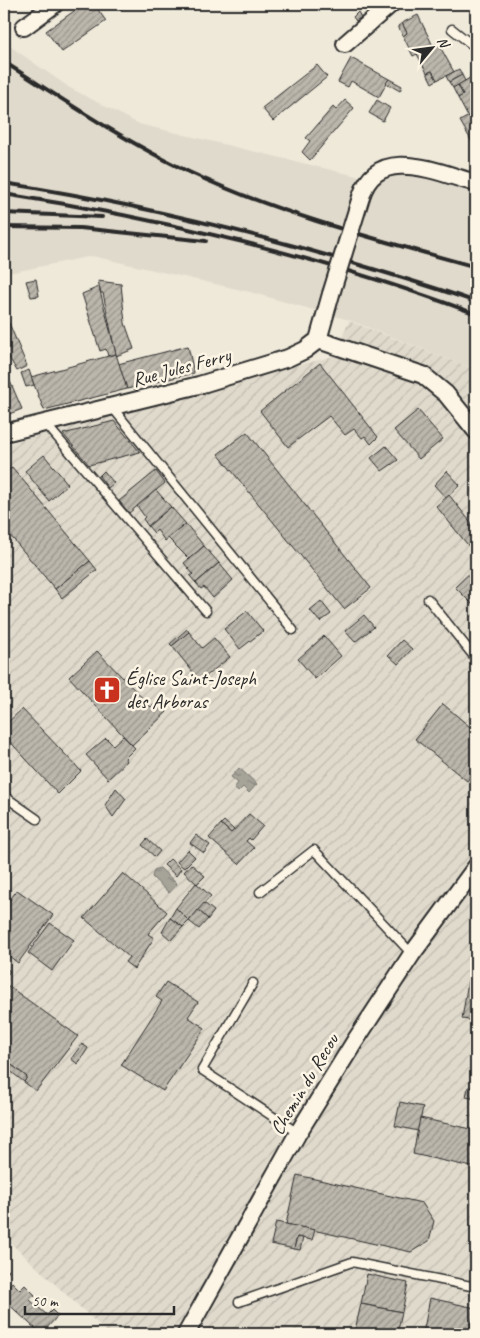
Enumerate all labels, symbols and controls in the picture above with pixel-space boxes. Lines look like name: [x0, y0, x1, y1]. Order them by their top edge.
north arrow: [408, 22, 458, 72]
text: N: [433, 34, 454, 52]
street label: Rue Jules Ferry: [129, 342, 234, 393]
place label: Église Saint-Joseph des Arboras: [126, 666, 257, 714]
church icon: Église Saint-Joseph des Arboras: [92, 675, 122, 705]
street label: Chemin du Recou: [264, 1028, 345, 1139]
scale bar: [25, 1283, 174, 1315]
text: 50 m: [32, 1292, 59, 1311]

